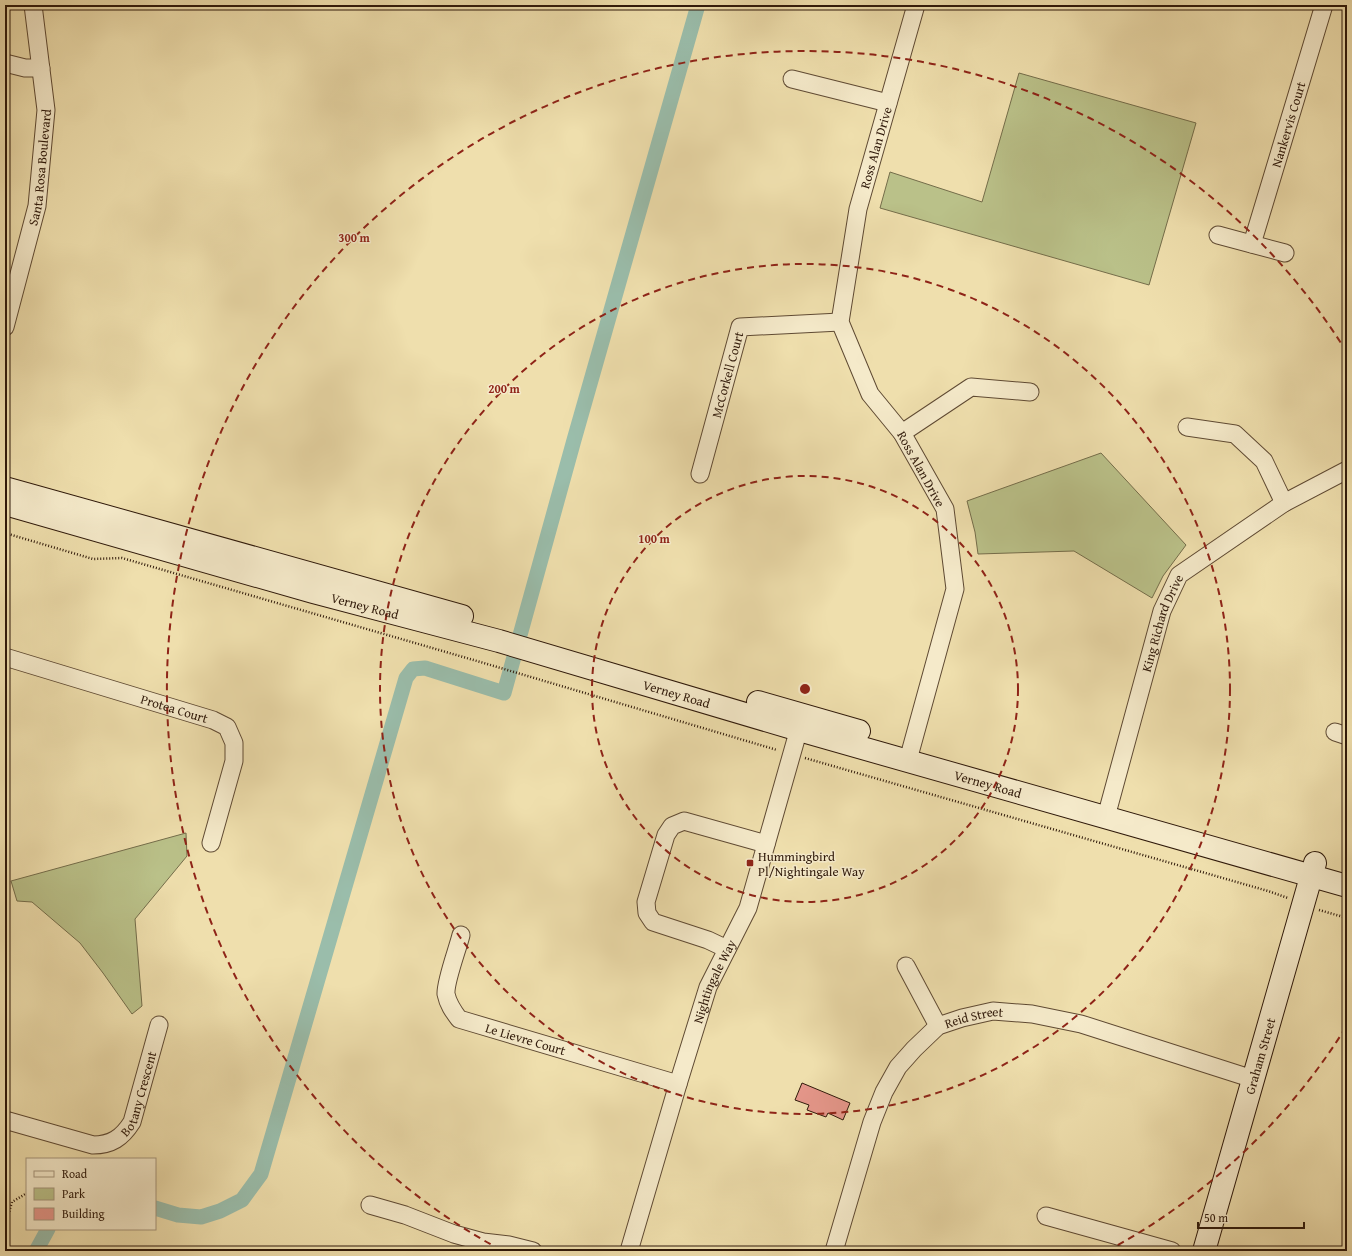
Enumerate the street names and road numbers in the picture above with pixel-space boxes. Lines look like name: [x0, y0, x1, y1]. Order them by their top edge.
street label: Nankervis Court: [1266, 79, 1310, 170]
street label: Ross Alan Drive: [855, 104, 896, 191]
street label: Santa Rosa Boulevard: [23, 108, 56, 228]
street label: McCorkell Court: [706, 329, 748, 420]
street label: Ross Alan Drive: [892, 428, 950, 510]
street label: King Richard Drive: [1136, 571, 1188, 674]
street label: Verney Road: [329, 588, 401, 624]
street label: Verney Road: [641, 675, 713, 713]
street label: Protea Court: [139, 689, 211, 728]
street label: Verney Road: [952, 765, 1024, 802]
street label: Nightingale Way: [688, 935, 740, 1026]
street label: Reid Street: [942, 1001, 1004, 1033]
street label: Graham Street: [1240, 1015, 1280, 1096]
street label: Le Lievre Court: [483, 1018, 568, 1060]
street label: Botany Crescent: [115, 1049, 161, 1141]

